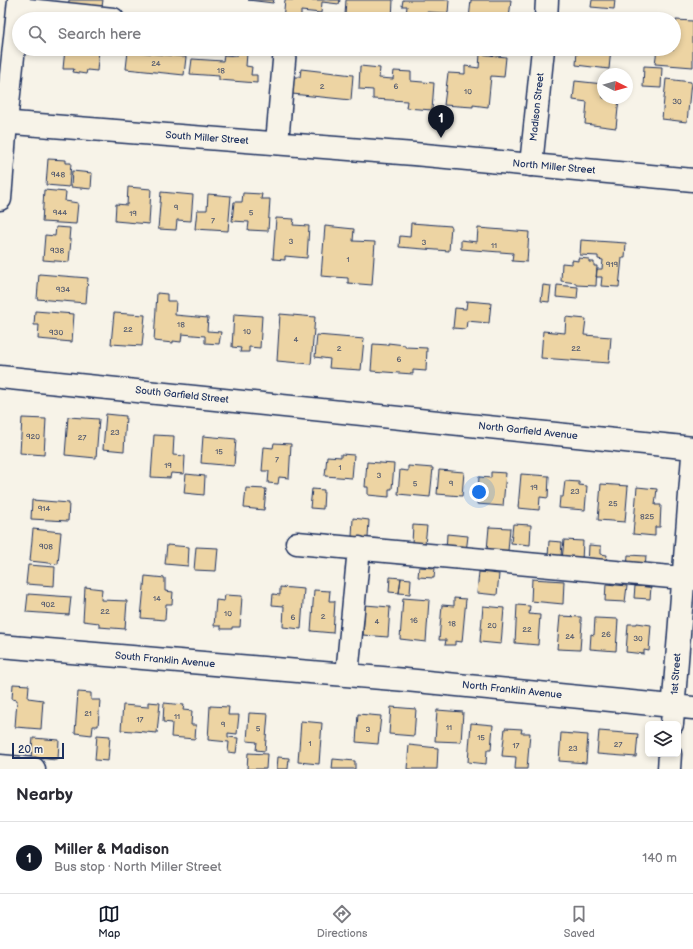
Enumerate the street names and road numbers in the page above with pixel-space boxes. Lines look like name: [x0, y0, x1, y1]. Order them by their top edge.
street label: Madison Street: [527, 72, 547, 142]
street label: South Miller Street: [165, 129, 249, 147]
street label: North Miller Street: [512, 157, 596, 177]
street label: South Garfield Street: [135, 384, 229, 406]
street label: North Garfield Avenue: [478, 420, 578, 442]
street label: South Franklin Avenue: [114, 650, 216, 670]
street label: 1st Street: [669, 653, 683, 695]
street label: North Franklin Avenue: [462, 679, 563, 701]

